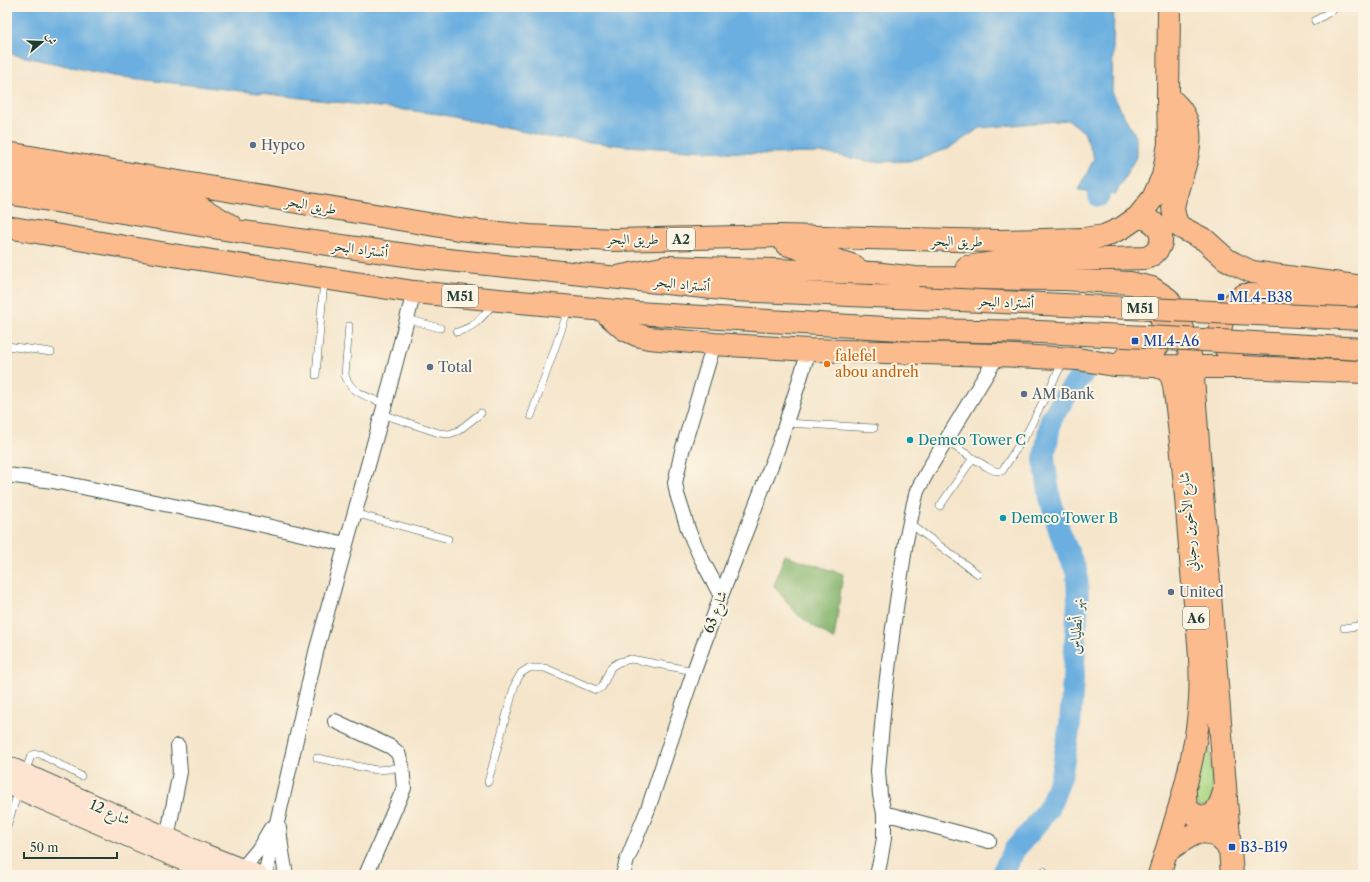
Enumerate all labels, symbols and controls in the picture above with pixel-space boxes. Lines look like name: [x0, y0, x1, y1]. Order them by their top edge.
north arrow: [22, 22, 62, 62]
text: ش: [43, 31, 60, 46]
place label: Hypco: [261, 136, 305, 154]
marker: Hypco: [248, 140, 258, 150]
street label: طريق البحر: [282, 191, 338, 218]
road number: A2: [667, 228, 695, 250]
street label: طريق البحر: [605, 230, 659, 248]
street label: طريق البحر: [929, 232, 983, 250]
street label: أتستراد البحر: [329, 235, 390, 262]
street label: أتستراد البحر: [651, 271, 712, 296]
road number: M51: [442, 285, 478, 307]
place label: ML4-B38: [1229, 288, 1293, 306]
street label: أتستراد البحر: [975, 290, 1035, 312]
marker: ML4-B38: [1216, 292, 1226, 302]
road number: M51: [1122, 297, 1158, 319]
place label: ML4-A6: [1143, 332, 1199, 350]
marker: ML4-A6: [1130, 336, 1140, 346]
place label: falefel abou andreh: [835, 347, 919, 381]
place label: Total: [438, 358, 472, 376]
marker: falefel abou andreh: [822, 359, 832, 369]
marker: Total: [425, 362, 435, 372]
place label: AM Bank: [1031, 385, 1095, 403]
marker: AM Bank: [1019, 389, 1029, 399]
place label: Demco Tower C: [918, 431, 1026, 449]
marker: Demco Tower C: [905, 435, 915, 445]
street label: شارع الأخوين رحباني: [1174, 471, 1204, 573]
place label: Demco Tower B: [1011, 509, 1118, 527]
marker: Demco Tower B: [998, 513, 1008, 523]
place label: United: [1179, 583, 1224, 601]
marker: United: [1166, 587, 1176, 597]
street label: شارع 63: [699, 588, 734, 637]
water label: نهر أنطلياس: [1064, 597, 1088, 655]
road number: A6: [1183, 607, 1209, 629]
street label: شارع 12: [86, 795, 133, 832]
scale bar: [24, 834, 117, 860]
place label: B3-B19: [1240, 838, 1288, 856]
text: 50 m: [30, 840, 59, 855]
marker: B3-B19: [1227, 842, 1237, 852]

